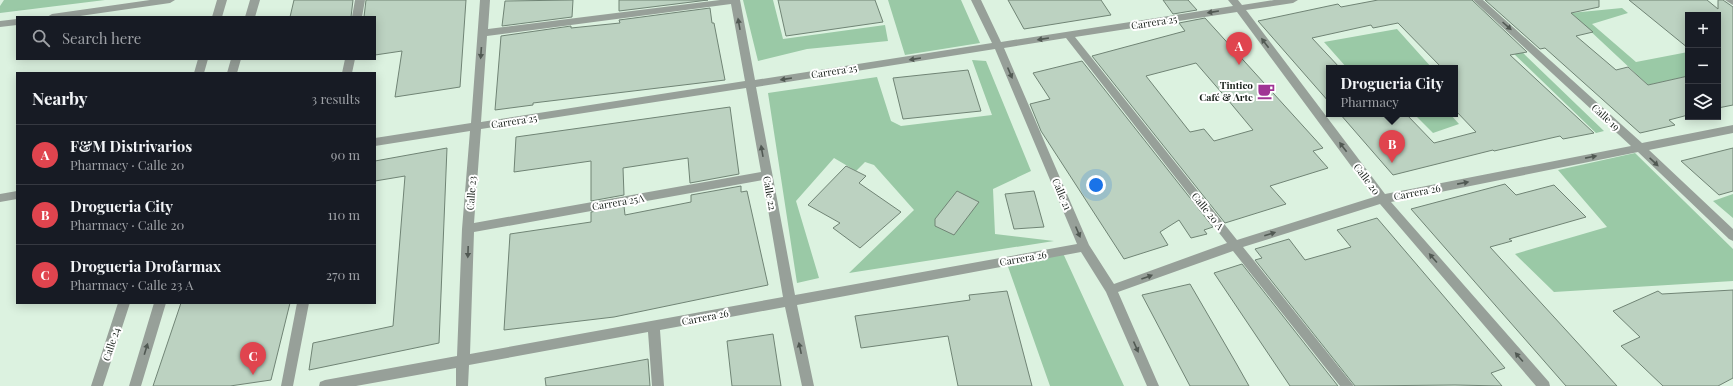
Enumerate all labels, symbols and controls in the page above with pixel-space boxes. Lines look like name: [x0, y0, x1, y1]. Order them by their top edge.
one-way arrow: [1207, 9, 1219, 15]
street label: Carrera 25: [1130, 11, 1178, 33]
map controls: [1685, 12, 1721, 120]
button: +: [1685, 12, 1721, 48]
search box: [16, 16, 376, 60]
one-way arrow: [736, 17, 742, 30]
one-way arrow: [1502, 22, 1512, 31]
icon: search: [30, 27, 52, 49]
text: Search here: [62, 28, 141, 48]
pin: A: [1226, 32, 1252, 65]
one-way arrow: [1037, 36, 1049, 42]
one-way arrow: [1261, 37, 1269, 48]
one-way arrow: [478, 47, 485, 59]
button: −: [1685, 48, 1721, 84]
one-way arrow: [908, 56, 921, 62]
street label: Carrera 25: [810, 60, 858, 82]
popup: [1326, 65, 1458, 117]
one-way arrow: [1007, 68, 1013, 79]
text: Drogueria City: [1340, 73, 1444, 93]
one-way arrow: [780, 76, 792, 82]
place label: Tintico Café & Arte: [1199, 78, 1253, 104]
cafe icon: Tintico Café & Arte: [1256, 81, 1276, 101]
button: layers: [1685, 84, 1721, 120]
text: Nearby: [32, 87, 87, 109]
text: 3 results: [311, 90, 360, 107]
text: Pharmacy: [1340, 93, 1399, 110]
street label: Calle 19: [1589, 100, 1623, 134]
street label: Carrera 25: [490, 110, 538, 132]
pin: B: [1379, 130, 1405, 163]
text: F&M Distrivarios: [70, 136, 192, 156]
one-way arrow: [1339, 141, 1347, 152]
one-way arrow: [759, 145, 765, 158]
text: A: [41, 146, 49, 163]
text: 90 m: [331, 146, 360, 163]
one-way arrow: [1584, 154, 1597, 160]
text: Pharmacy · Calle 20: [70, 156, 184, 173]
one-way arrow: [1649, 157, 1659, 166]
street label: Calle 20: [1351, 160, 1383, 198]
street label: Calle 23: [463, 175, 479, 211]
street label: Calle 22: [760, 175, 780, 211]
your location: [1086, 175, 1106, 195]
street label: Calle 21: [1049, 176, 1075, 212]
one-way arrow: [1457, 180, 1469, 186]
street label: Carrera 26: [1392, 181, 1442, 203]
street label: Calle 20 A: [1189, 189, 1228, 233]
street label: Carrera 25A: [591, 190, 646, 213]
text: Drogueria City: [70, 196, 173, 216]
text: B: [41, 206, 49, 223]
text: 110 m: [328, 206, 360, 223]
text: Pharmacy · Calle 20: [70, 216, 184, 233]
one-way arrow: [1075, 226, 1081, 237]
one-way arrow: [1264, 231, 1276, 237]
one-way arrow: [464, 246, 471, 258]
street label: Carrera 26: [998, 247, 1048, 269]
one-way arrow: [1429, 253, 1438, 264]
text: Drogueria Drofarmax: [70, 256, 221, 276]
text: C: [40, 266, 50, 283]
text: 270 m: [326, 266, 360, 283]
one-way arrow: [1142, 274, 1154, 280]
text: Pharmacy · Calle 23 A: [70, 276, 193, 293]
street label: Carrera 26: [680, 306, 730, 328]
street label: Calle 24: [99, 325, 123, 363]
one-way arrow: [143, 342, 149, 354]
pin: C: [240, 342, 266, 375]
one-way arrow: [797, 342, 803, 354]
one-way arrow: [1133, 342, 1139, 353]
one-way arrow: [1514, 351, 1523, 362]

